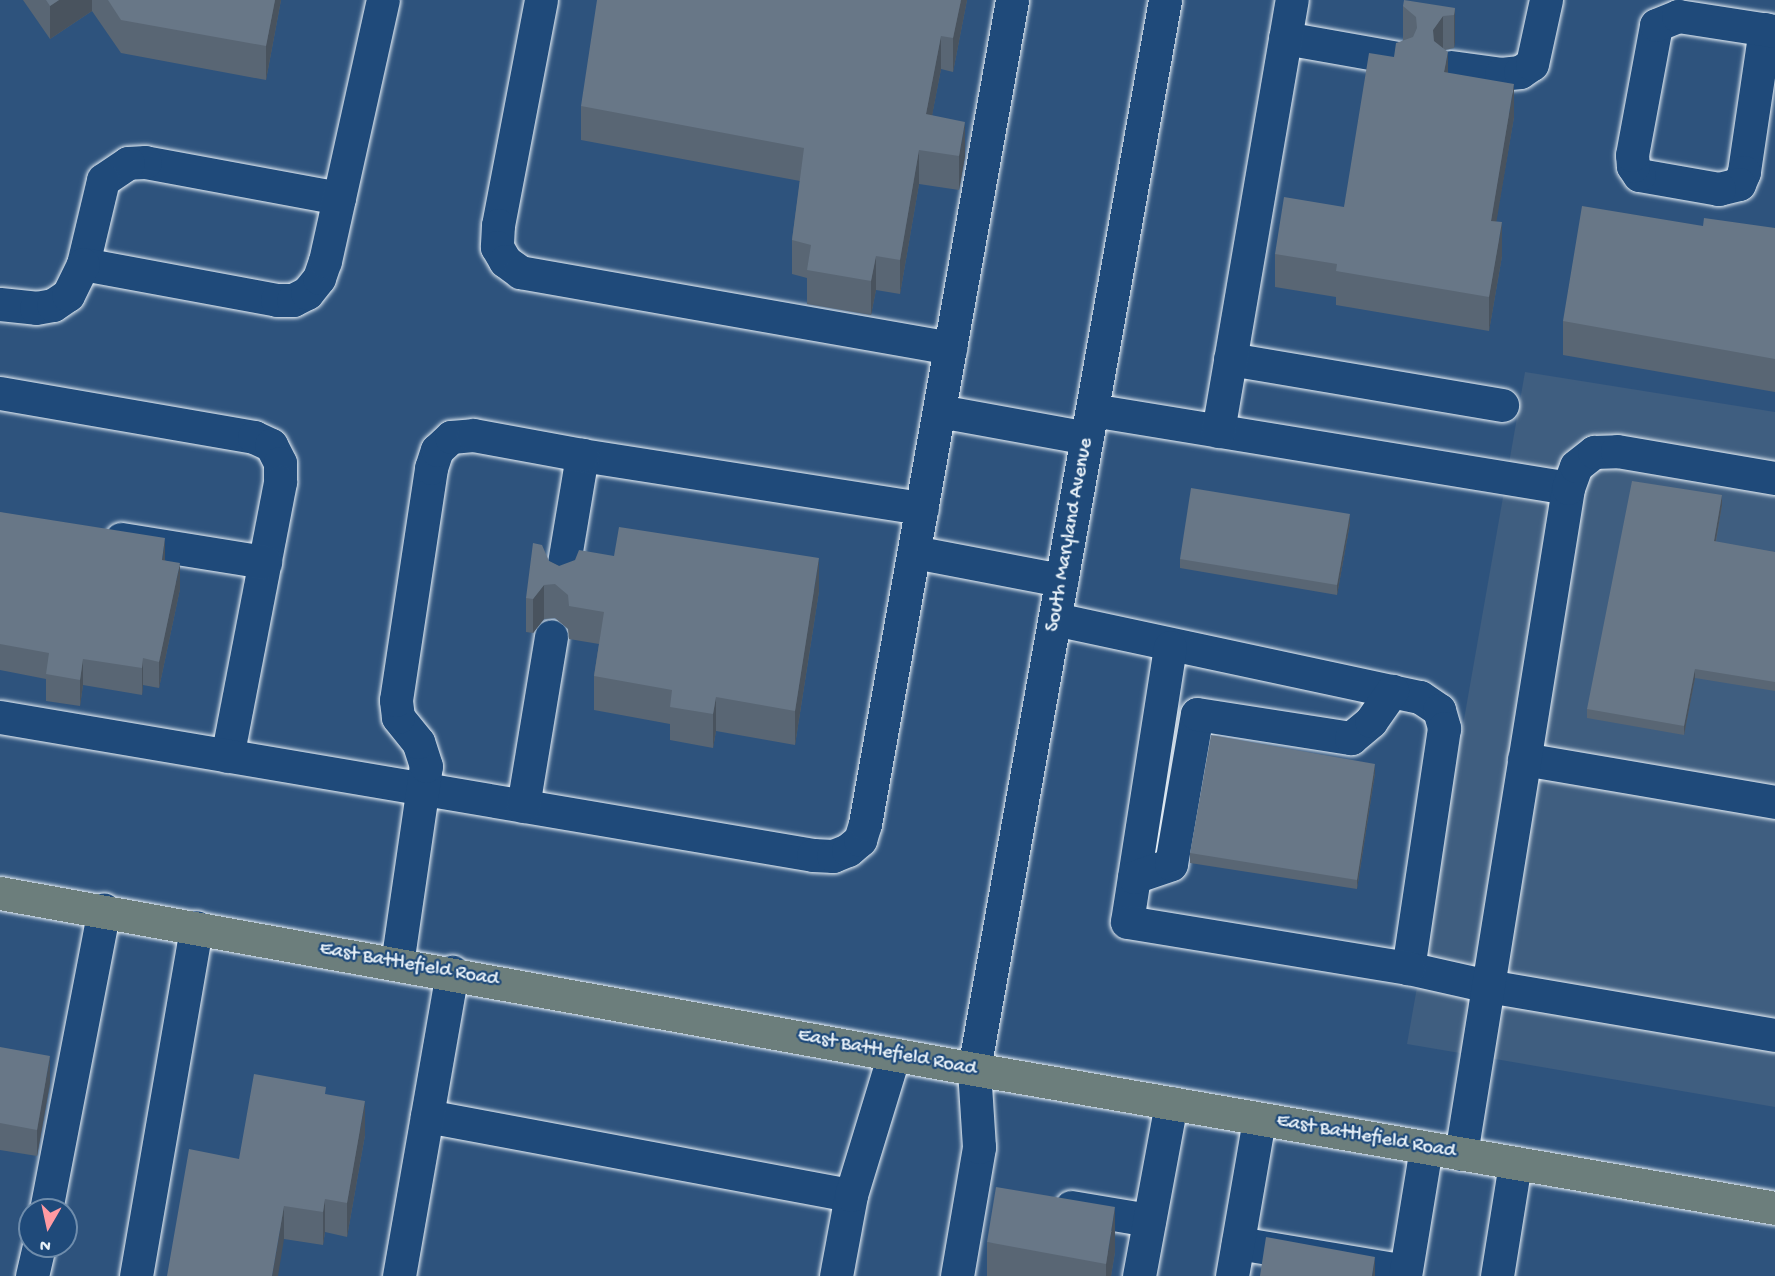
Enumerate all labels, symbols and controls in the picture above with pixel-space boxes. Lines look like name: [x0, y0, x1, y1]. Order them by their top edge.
street label: South Maryland Avenue: [1041, 436, 1099, 634]
street label: East Battlefield Road: [318, 937, 500, 993]
street label: East Battlefield Road: [796, 1024, 978, 1082]
street label: East Battlefield Road: [1275, 1109, 1457, 1165]
north arrow: [18, 1198, 78, 1258]
text: N: [39, 1234, 52, 1254]

